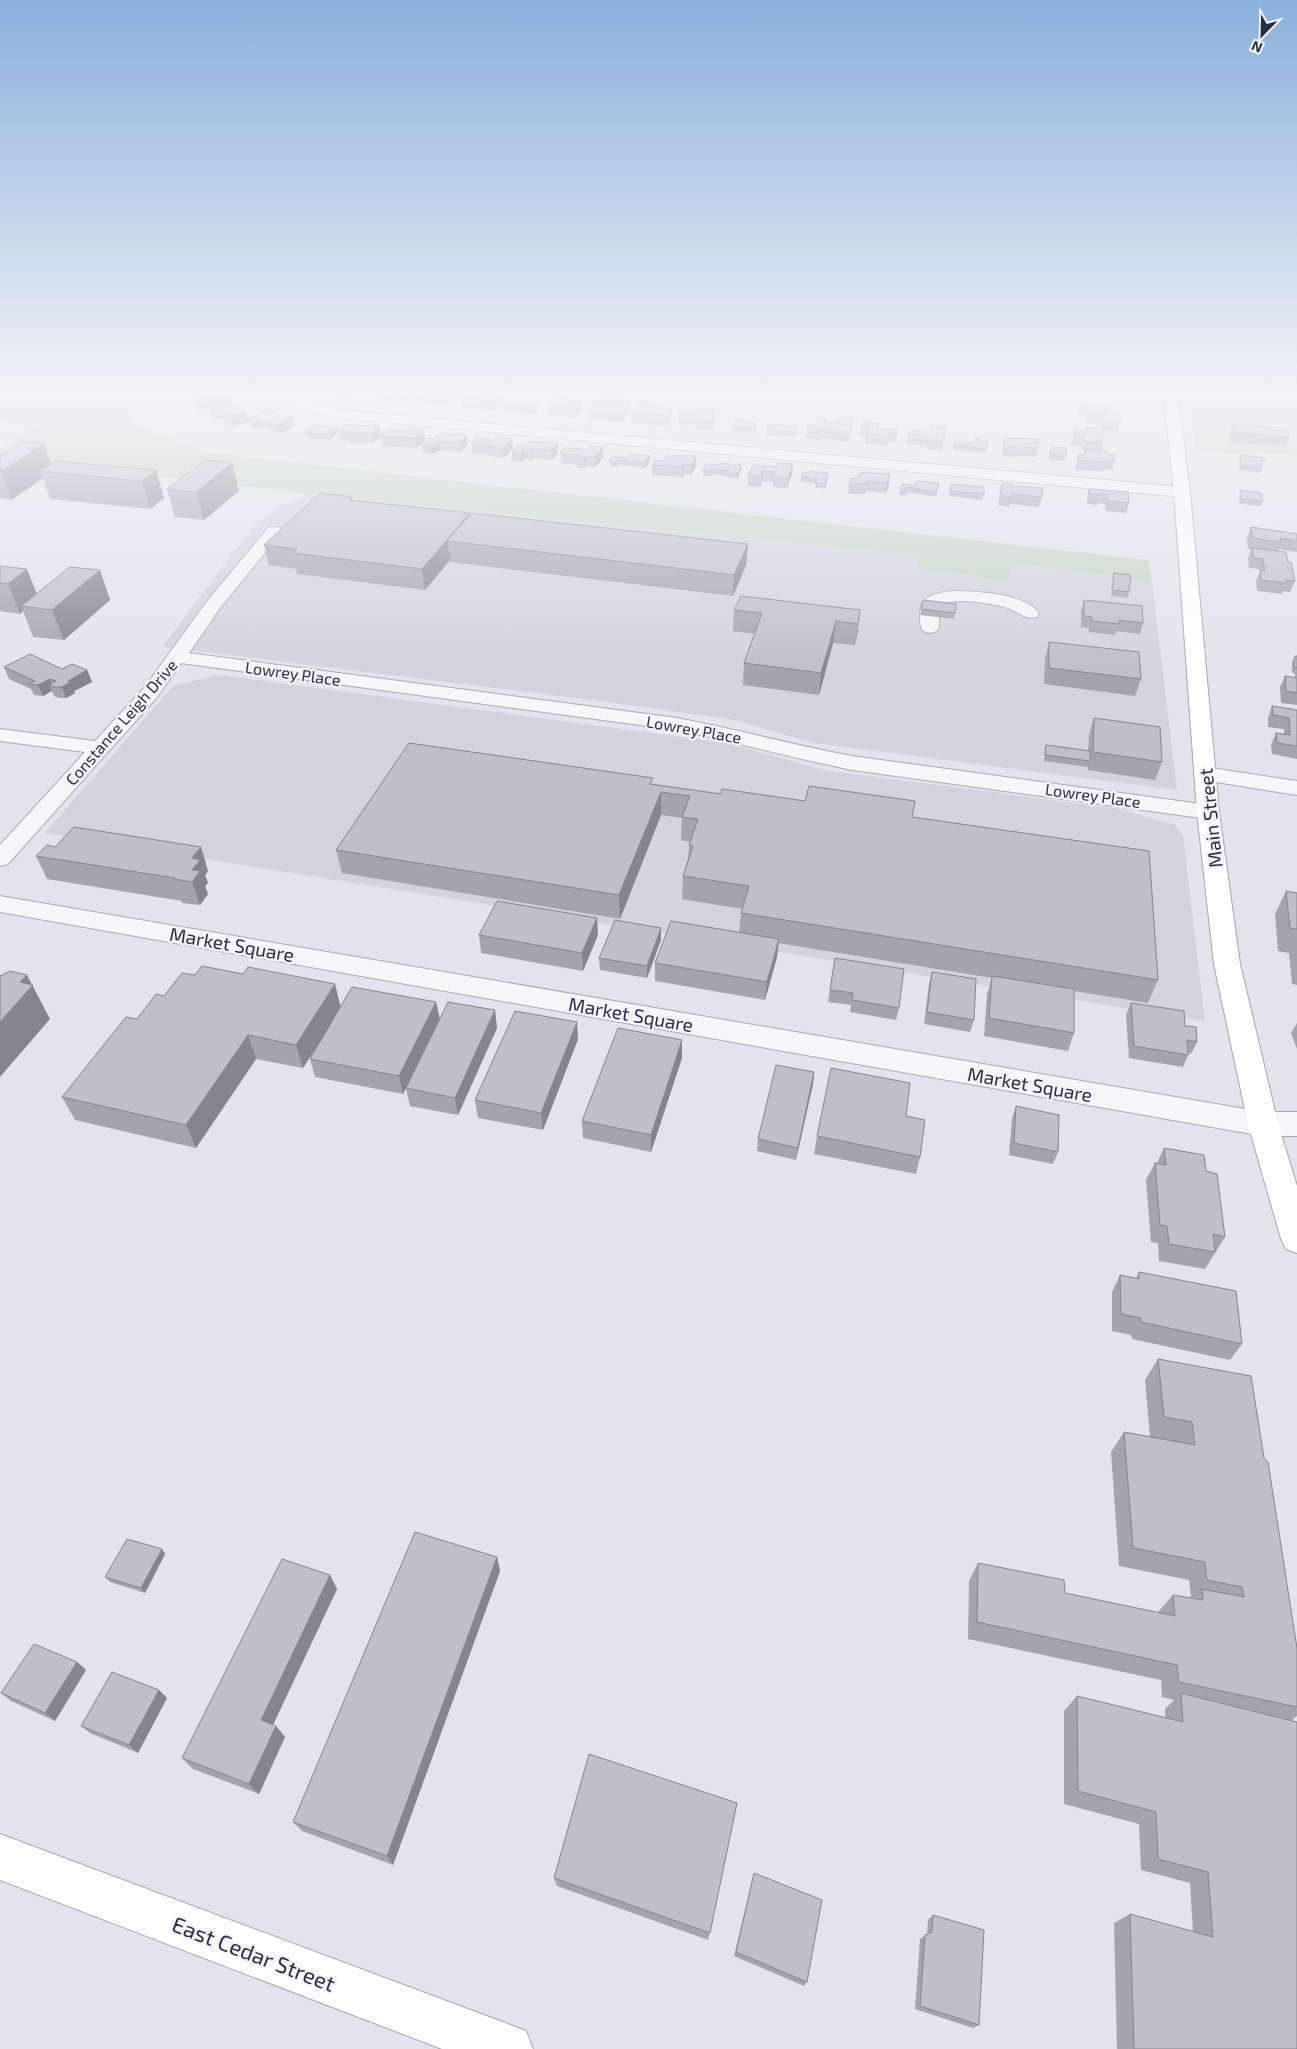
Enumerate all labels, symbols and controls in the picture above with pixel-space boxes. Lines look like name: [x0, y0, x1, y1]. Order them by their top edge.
north arrow: [1237, 10, 1287, 60]
text: N: [1249, 38, 1265, 57]
street label: Constance Leigh Drive: [61, 655, 181, 789]
street label: Lowrey Place: [244, 657, 342, 689]
street label: Lowrey Place: [645, 711, 743, 747]
street label: Main Street: [1193, 767, 1227, 869]
street label: Lowrey Place: [1044, 779, 1142, 811]
street label: Market Square: [168, 922, 296, 966]
street label: Market Square: [567, 992, 695, 1036]
street label: Market Square: [966, 1062, 1094, 1106]
street label: East Cedar Street: [169, 1910, 339, 1996]

